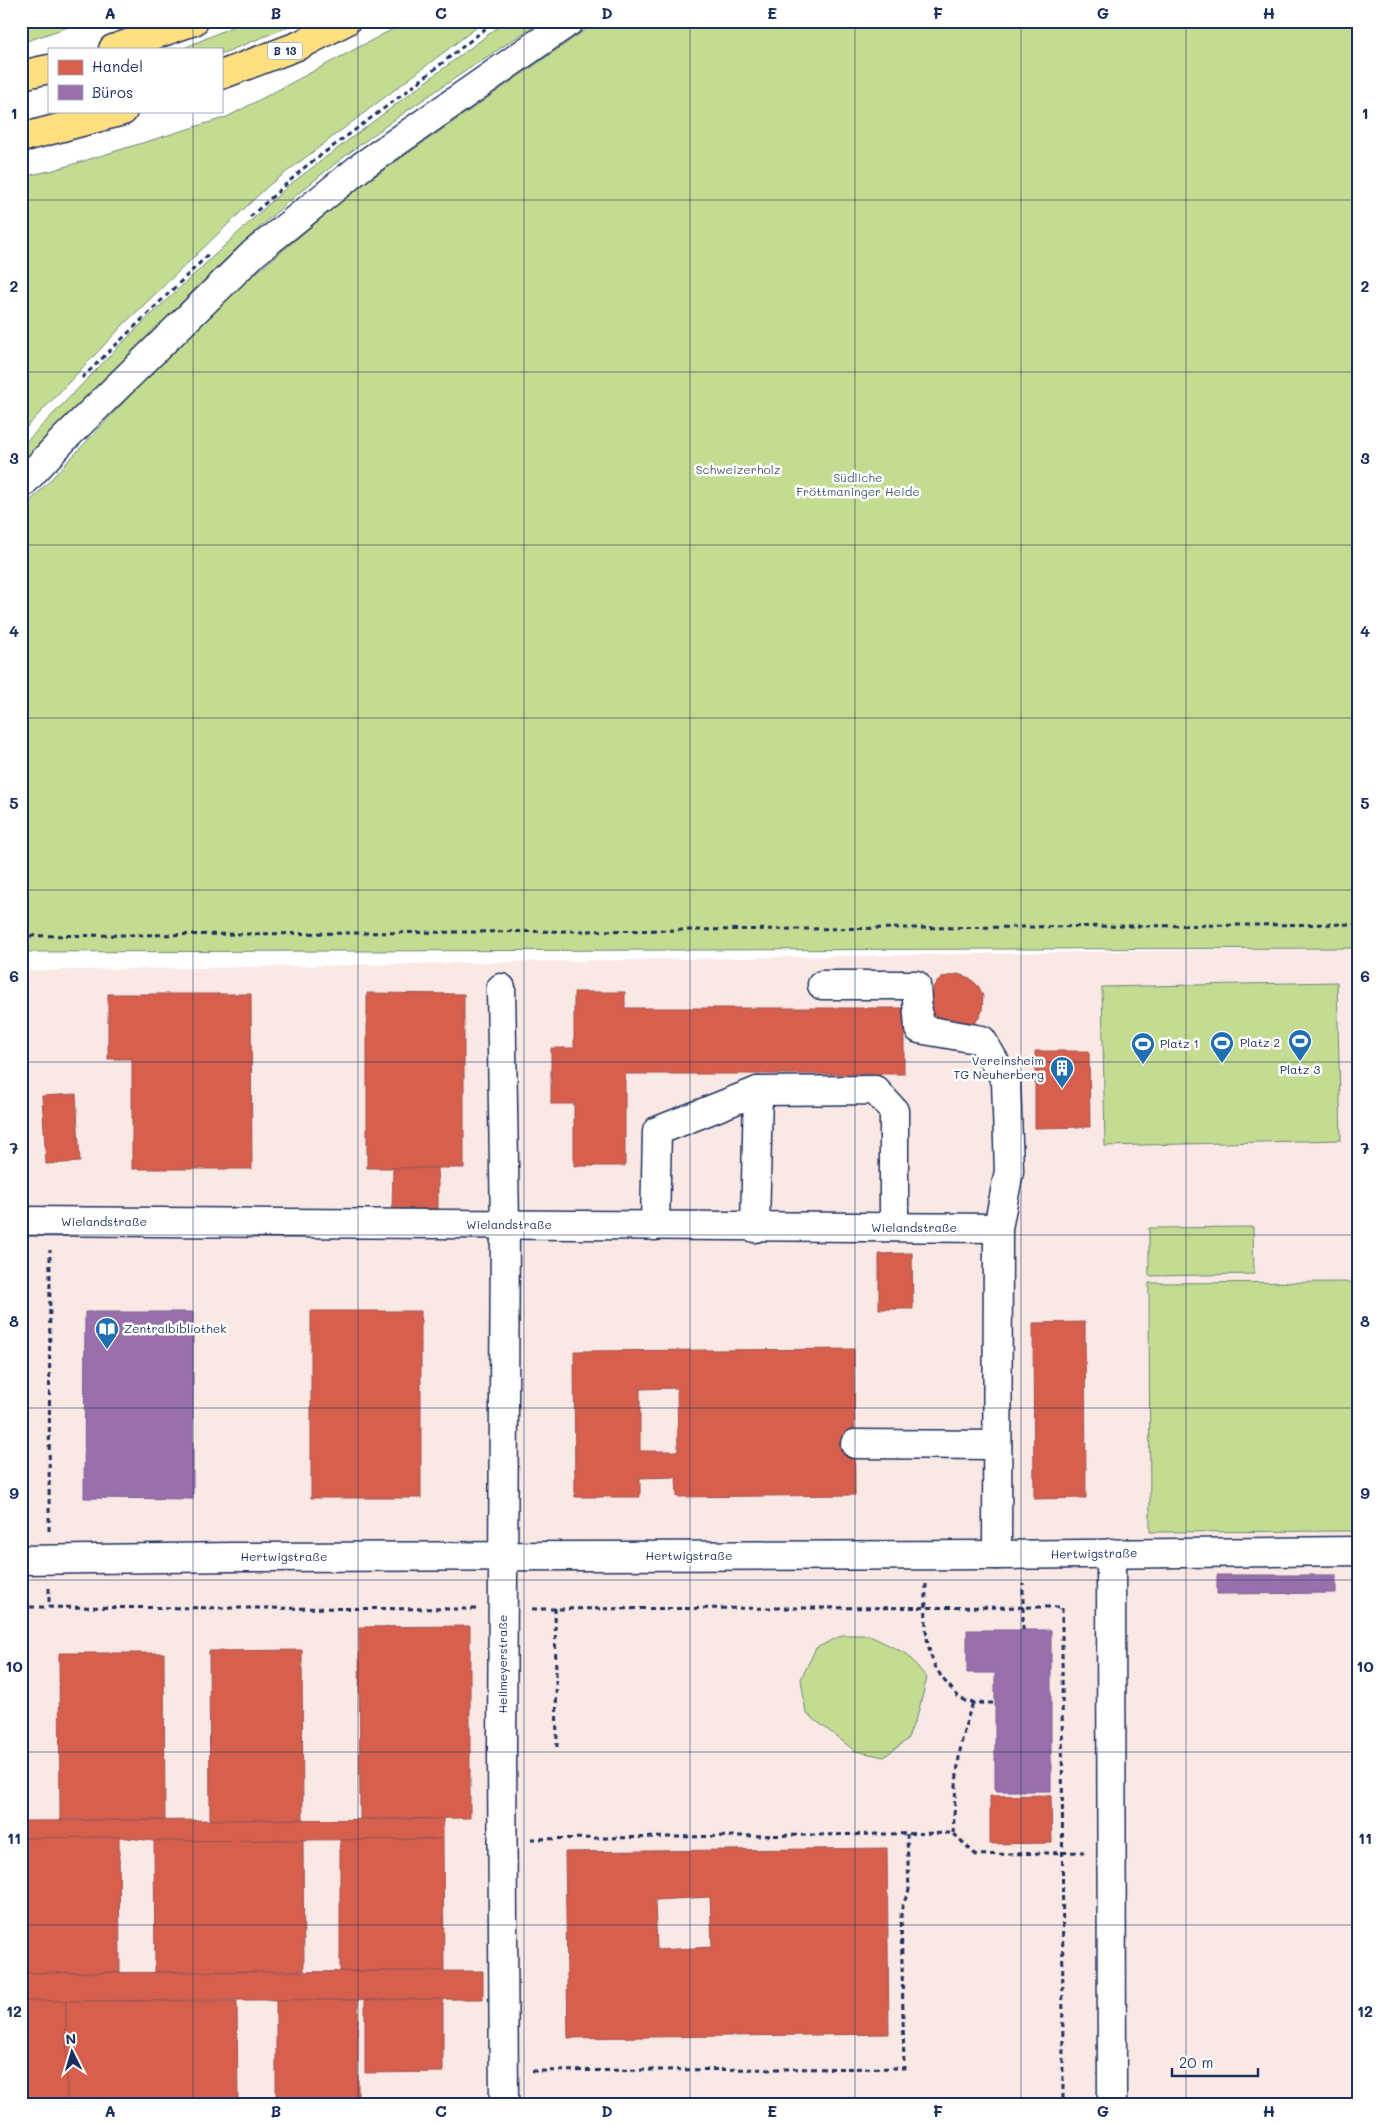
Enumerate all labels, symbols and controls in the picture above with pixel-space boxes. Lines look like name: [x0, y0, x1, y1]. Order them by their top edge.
text: A: [104, 2, 116, 23]
text: B: [271, 2, 281, 23]
text: C: [435, 2, 447, 23]
text: D: [601, 2, 613, 23]
text: E: [767, 2, 777, 23]
text: F: [933, 2, 943, 23]
text: G: [1097, 2, 1109, 23]
text: H: [1263, 2, 1275, 23]
road number: B 13: [268, 42, 302, 59]
legend: [48, 48, 222, 112]
text: Handel: [92, 56, 143, 76]
text: Büros: [92, 82, 133, 102]
text: 1: [10, 102, 18, 123]
text: 1: [1361, 102, 1369, 123]
text: 2: [10, 275, 19, 296]
text: 2: [1361, 275, 1370, 296]
text: 3: [9, 447, 19, 468]
text: 3: [1360, 447, 1370, 468]
park label: Schweizerholz: [696, 461, 781, 477]
park label: Südliche Fröttmaninger Heide: [796, 469, 920, 499]
text: 4: [9, 620, 19, 641]
text: 4: [1360, 620, 1370, 641]
text: 5: [9, 792, 19, 813]
text: 5: [1360, 792, 1370, 813]
text: 6: [9, 965, 19, 986]
text: 6: [1360, 965, 1370, 986]
sports icon: Platz 3: [1287, 1028, 1313, 1062]
sports icon: Platz 2: [1209, 1030, 1235, 1064]
sports icon: Platz 1: [1130, 1031, 1156, 1065]
place label: Platz 2: [1240, 1034, 1280, 1050]
place label: Platz 1: [1160, 1035, 1199, 1051]
place label: Vereinsheim TG Neuherberg: [953, 1052, 1044, 1082]
building icon: Vereinsheim TG Neuherberg: [1049, 1055, 1075, 1089]
place label: Platz 3: [1280, 1061, 1320, 1077]
text: 7: [10, 1137, 19, 1158]
text: 7: [1361, 1137, 1370, 1158]
street label: Wielandstraße: [61, 1213, 147, 1229]
street label: Wielandstraße: [466, 1216, 552, 1232]
street label: Wielandstraße: [871, 1219, 957, 1235]
text: 8: [9, 1310, 19, 1331]
text: 8: [1360, 1310, 1370, 1331]
library icon: Zentralbibliothek: [94, 1316, 120, 1350]
place label: Zentralbibliothek: [124, 1320, 227, 1336]
text: 9: [9, 1482, 19, 1503]
text: 9: [1360, 1482, 1370, 1503]
street label: Hertwigstraße: [1050, 1544, 1138, 1562]
street label: Hertwigstraße: [646, 1547, 732, 1563]
street label: Hertwigstraße: [241, 1548, 327, 1564]
street label: Heilmeyerstraße: [494, 1614, 510, 1714]
text: 10: [5, 1655, 23, 1676]
text: 10: [1356, 1655, 1374, 1676]
text: 11: [7, 1827, 21, 1848]
text: 11: [1358, 1827, 1372, 1848]
text: 12: [6, 2000, 22, 2021]
text: 12: [1357, 2000, 1373, 2021]
north arrow: [48, 2028, 98, 2078]
text: N: [65, 2029, 77, 2048]
scale bar: [1172, 2045, 1258, 2077]
text: 20 m: [1179, 2052, 1213, 2072]
text: A: [104, 2100, 116, 2121]
text: B: [271, 2100, 281, 2121]
text: C: [435, 2100, 447, 2121]
text: D: [601, 2100, 613, 2121]
text: E: [767, 2100, 777, 2121]
text: F: [933, 2100, 943, 2121]
text: G: [1097, 2100, 1109, 2121]
text: H: [1263, 2100, 1275, 2121]

